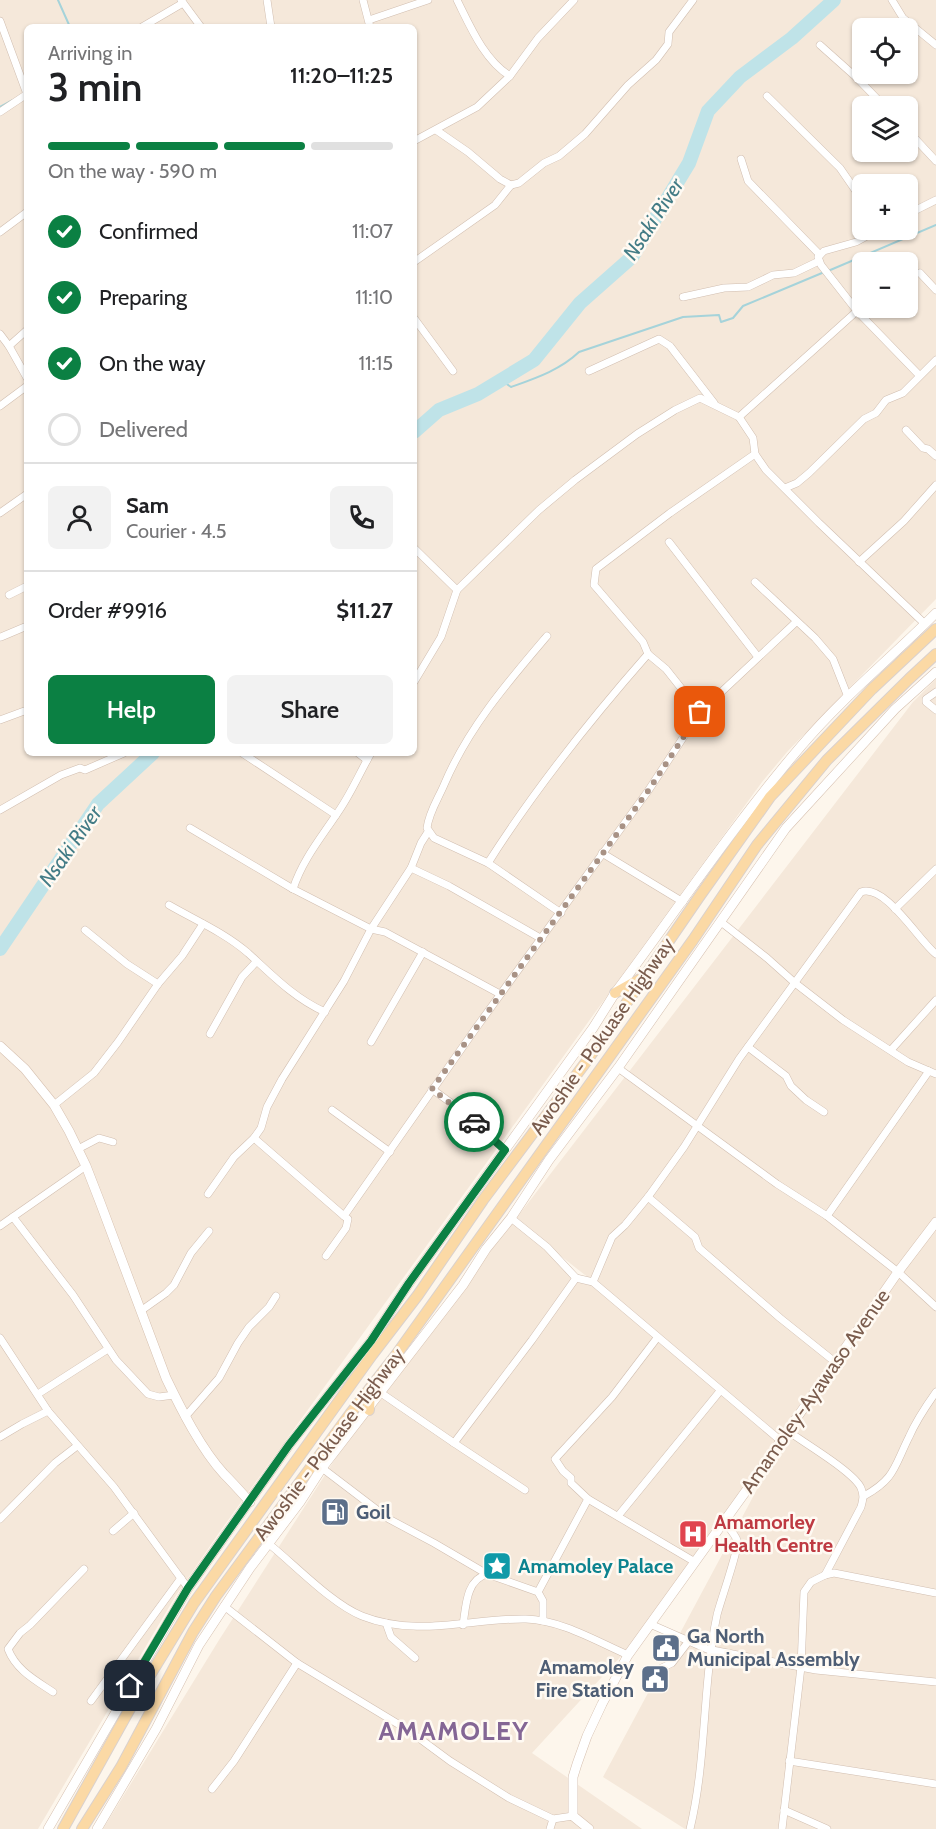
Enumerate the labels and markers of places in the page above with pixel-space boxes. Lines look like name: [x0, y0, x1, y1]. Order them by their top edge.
pin: [674, 686, 725, 737]
fuel station icon: Goil: [319, 1496, 351, 1528]
place label: Goil: [356, 1500, 391, 1524]
place label: Amamorley Health Centre: [714, 1510, 833, 1557]
hospital icon: Amamorley Health Centre: [677, 1518, 709, 1550]
place icon: Amamoley Palace: [481, 1550, 513, 1582]
place label: Amamoley Palace: [518, 1554, 673, 1578]
place label: Ga North Municipal Assembly: [687, 1624, 860, 1671]
public building icon: Ga North Municipal Assembly: [650, 1632, 682, 1664]
place label: Amamoley Fire Station: [535, 1655, 634, 1702]
pin: [104, 1660, 155, 1711]
public building icon: Amamoley Fire Station: [639, 1663, 671, 1695]

